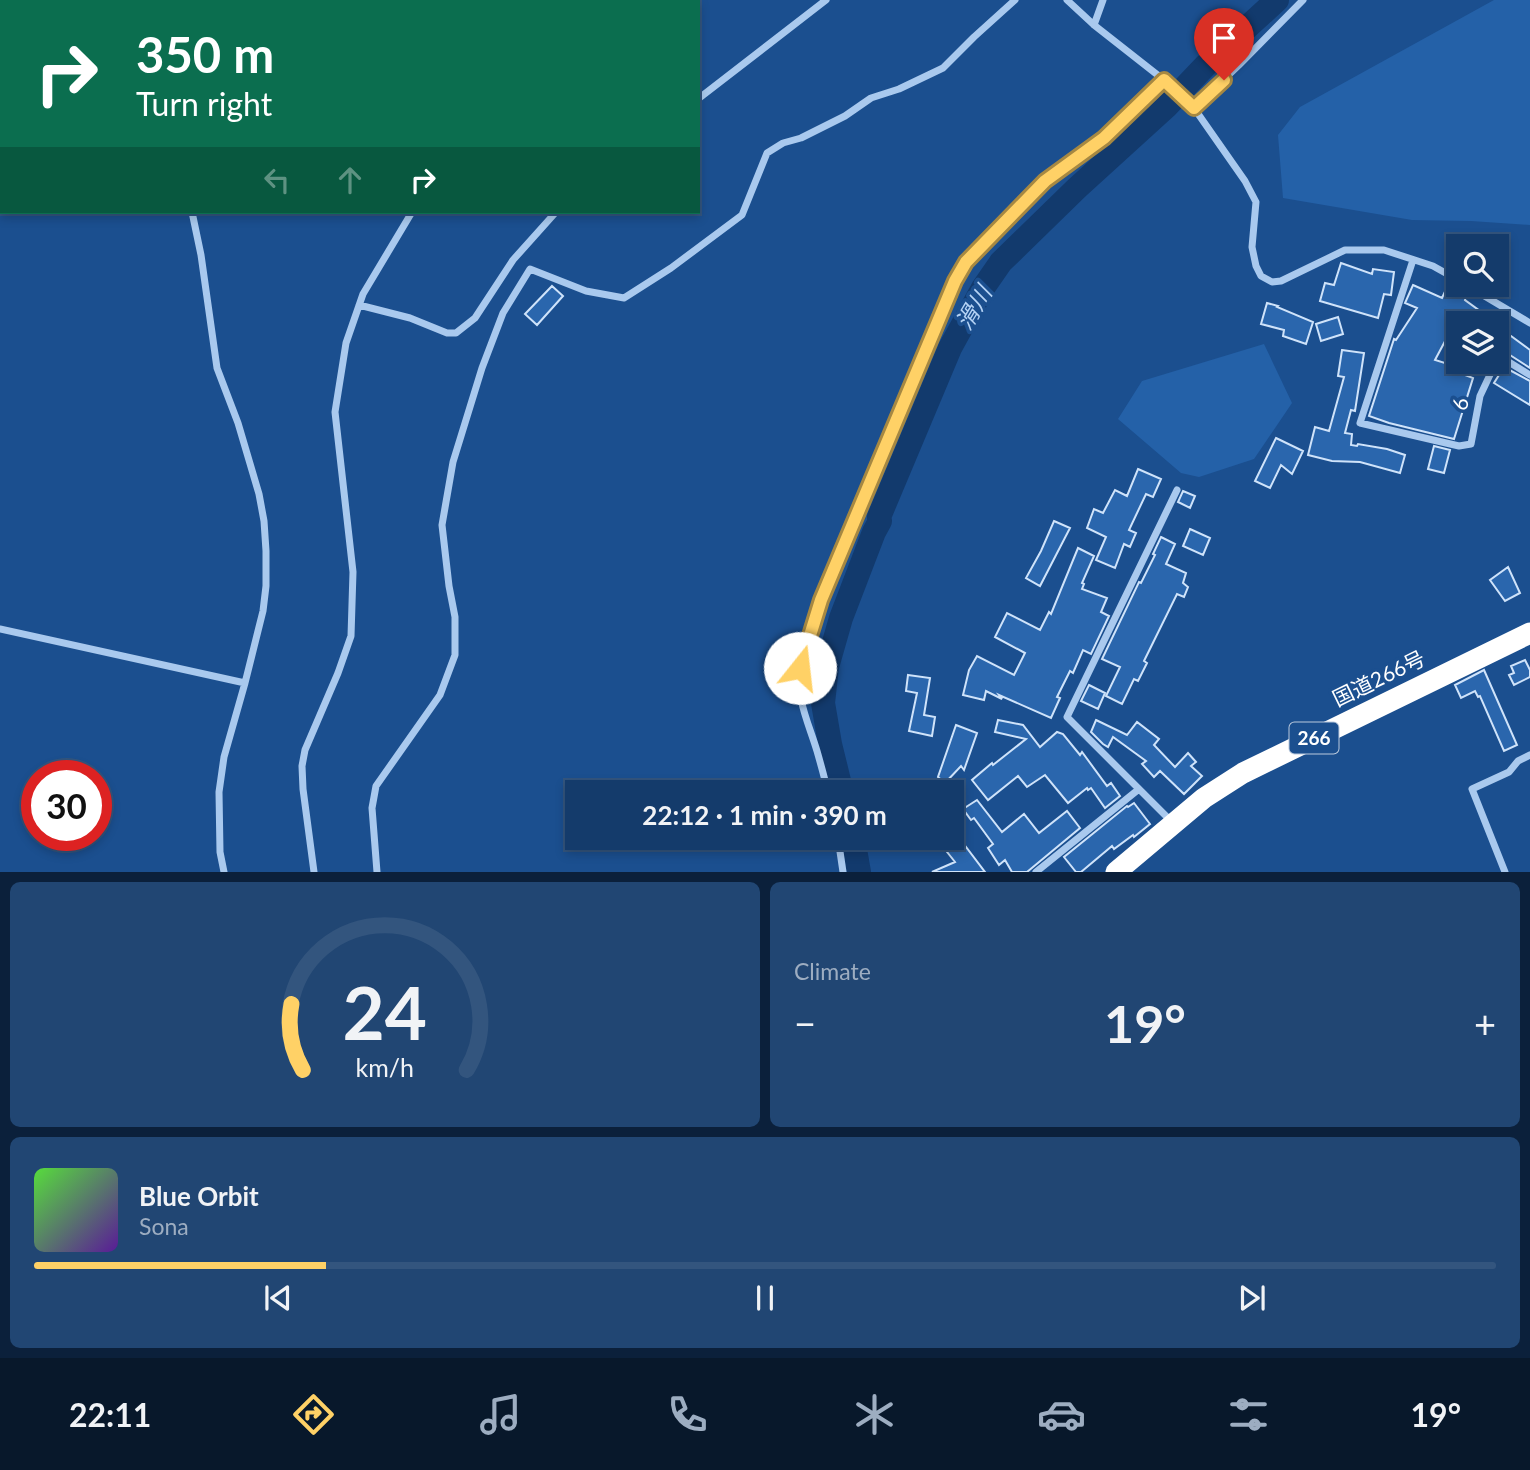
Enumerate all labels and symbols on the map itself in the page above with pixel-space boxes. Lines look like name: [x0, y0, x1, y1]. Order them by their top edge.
pin: [1194, 8, 1254, 80]
water label: 滑川: [949, 278, 999, 334]
street label: 6: [1446, 395, 1473, 412]
position arrow: [763, 631, 837, 705]
street label: 国道266号: [1328, 645, 1429, 711]
road number: 266: [1290, 722, 1338, 754]
speed limit sign: 30: [21, 760, 112, 851]

